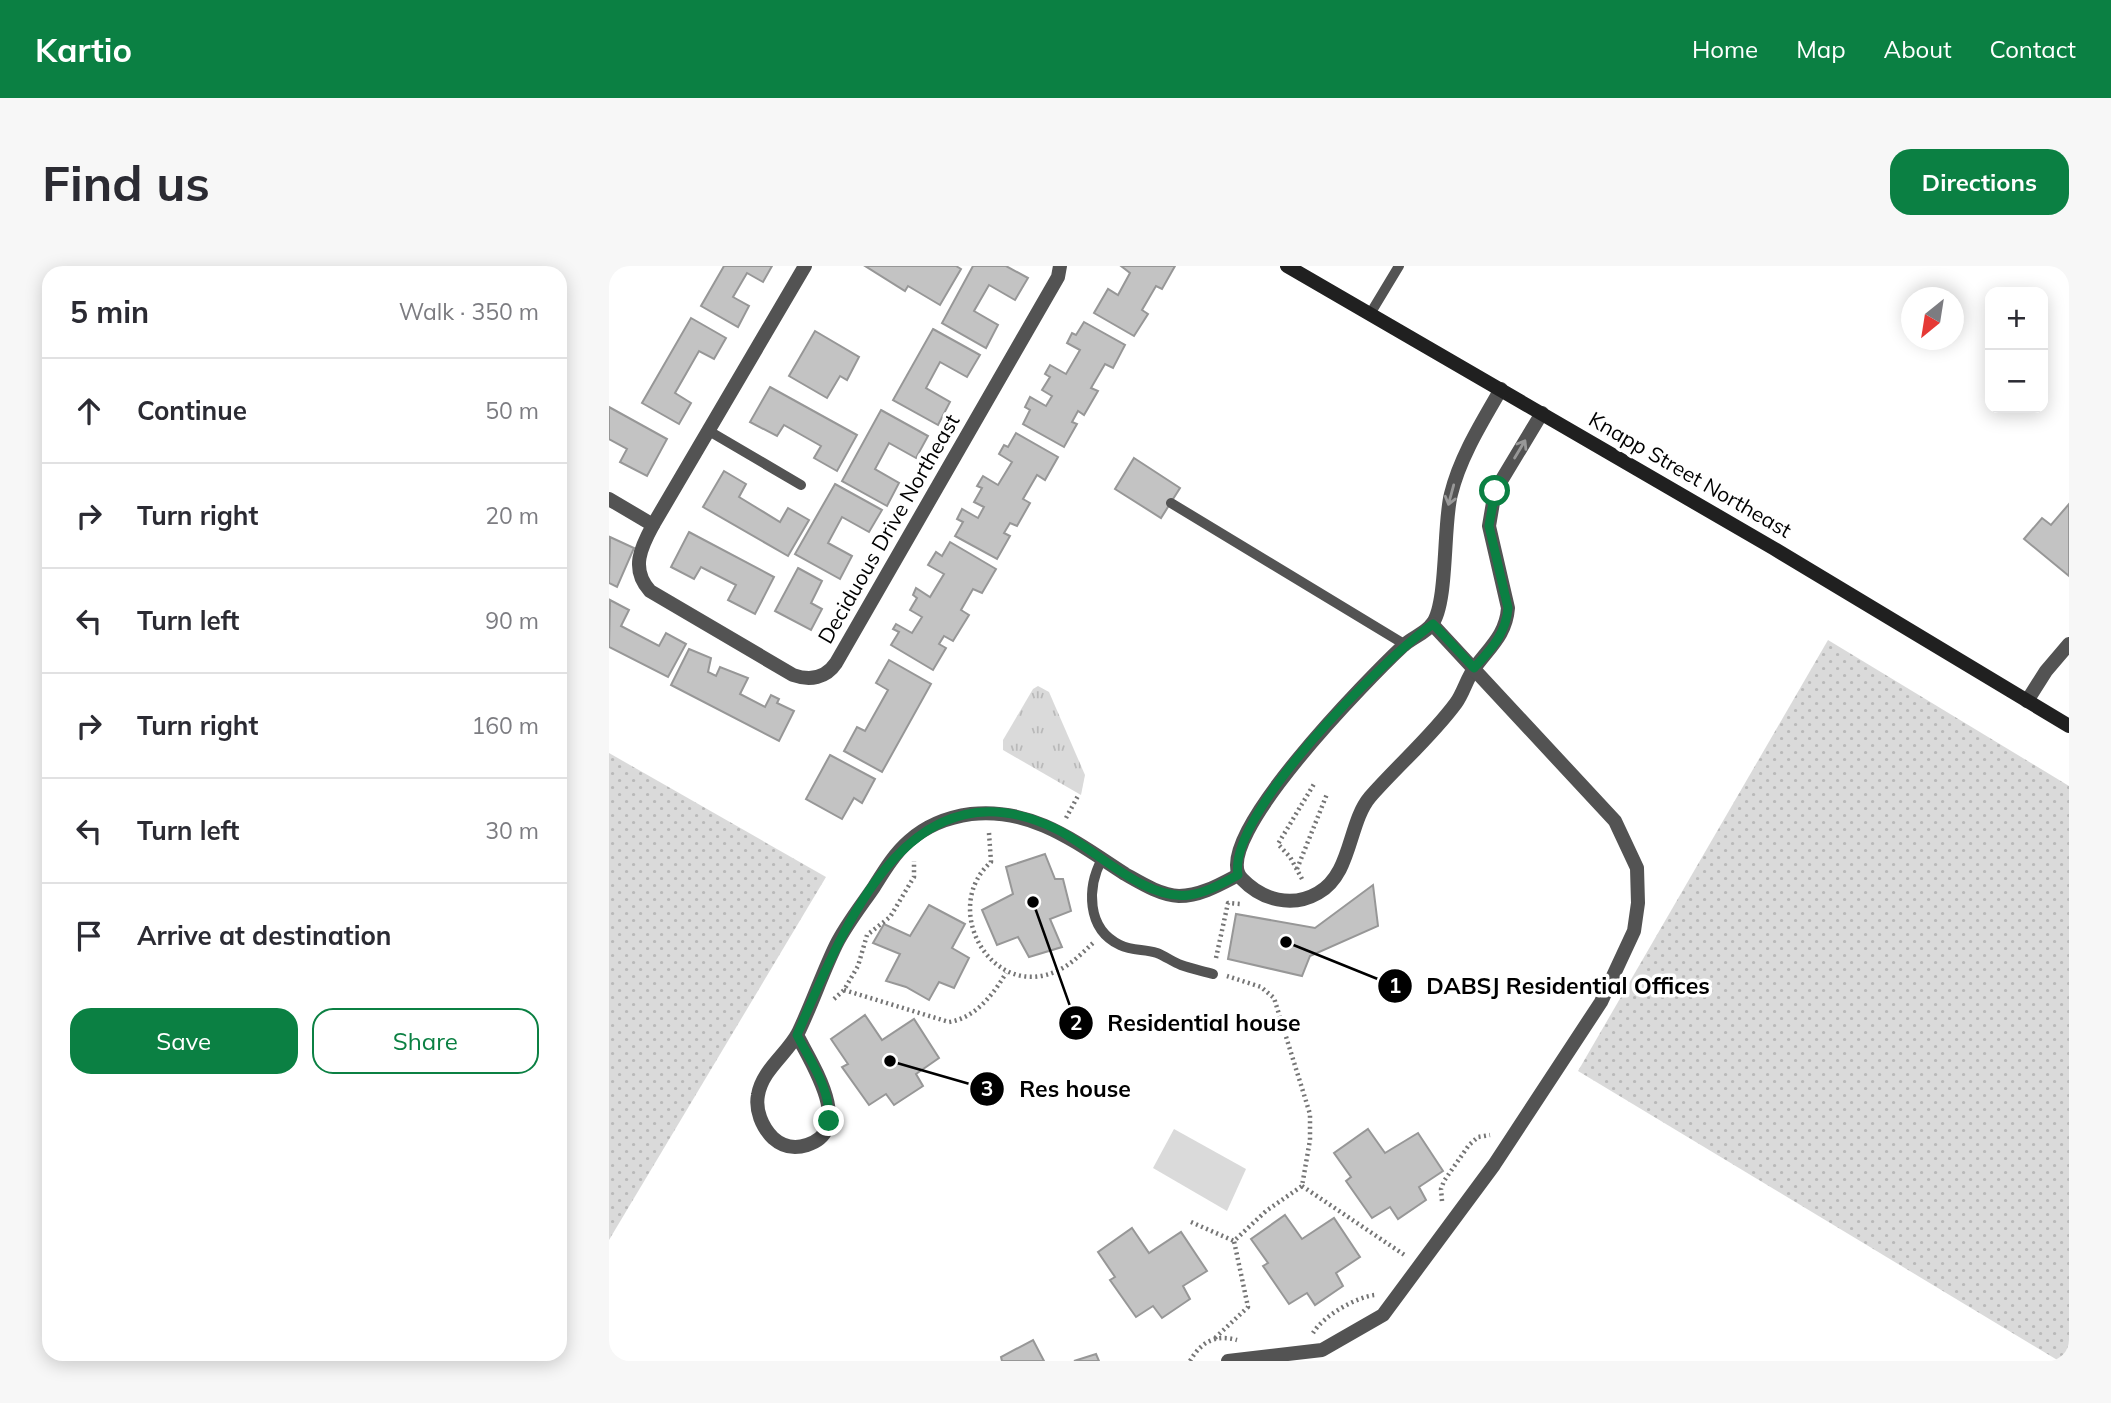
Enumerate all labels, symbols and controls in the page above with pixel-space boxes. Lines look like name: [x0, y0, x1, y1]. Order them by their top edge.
text: Kartio: [35, 29, 132, 70]
text: Home: [1692, 34, 1758, 64]
text: Map: [1796, 34, 1846, 64]
text: About: [1884, 34, 1952, 64]
text: Contact: [1990, 34, 2076, 64]
button: Directions: [1890, 149, 2069, 215]
text: Find us: [42, 152, 210, 213]
north arrow: [1901, 287, 1964, 350]
map controls: [1985, 287, 2048, 413]
button: +: [1985, 287, 2048, 350]
text: 5 min: [70, 293, 149, 331]
text: Walk · 350 m: [399, 297, 539, 326]
button: −: [1985, 350, 2048, 413]
icon: ahead: [70, 392, 108, 430]
text: Continue: [137, 394, 247, 427]
text: 50 m: [485, 396, 539, 425]
street label: Knapp Street Northeast: [1585, 405, 1796, 543]
street label: Deciduous Drive Northeast: [812, 409, 965, 648]
one-way arrow: [1514, 439, 1528, 459]
route start: [1479, 475, 1510, 506]
one-way arrow: [1444, 483, 1457, 506]
icon: right: [70, 497, 108, 535]
text: Turn right: [137, 499, 258, 532]
text: 20 m: [485, 501, 539, 530]
icon: left: [70, 602, 108, 640]
text: Turn left: [137, 604, 239, 637]
text: 90 m: [485, 606, 539, 635]
icon: right: [70, 707, 108, 745]
text: Turn right: [137, 709, 258, 742]
text: 160 m: [471, 711, 539, 740]
icon: left: [70, 812, 108, 850]
text: Turn left: [137, 814, 239, 847]
text: 30 m: [485, 816, 539, 845]
icon: arrive: [70, 917, 108, 955]
text: Arrive at destination: [137, 919, 392, 952]
callout: DABSJ Residential Offices: [1377, 964, 1724, 1008]
text: DABSJ Residential Offices: [1426, 971, 1710, 1000]
text: 1: [1389, 972, 1401, 998]
callout: Residential house: [1058, 1001, 1315, 1045]
button: Save: [70, 1008, 298, 1074]
button: Share: [312, 1008, 539, 1074]
text: Residential house: [1107, 1008, 1301, 1037]
text: 2: [1070, 1009, 1082, 1035]
callout: Res house: [970, 1067, 1144, 1111]
text: Res house: [1019, 1074, 1131, 1103]
text: 3: [981, 1075, 993, 1101]
route end: [813, 1105, 844, 1136]

